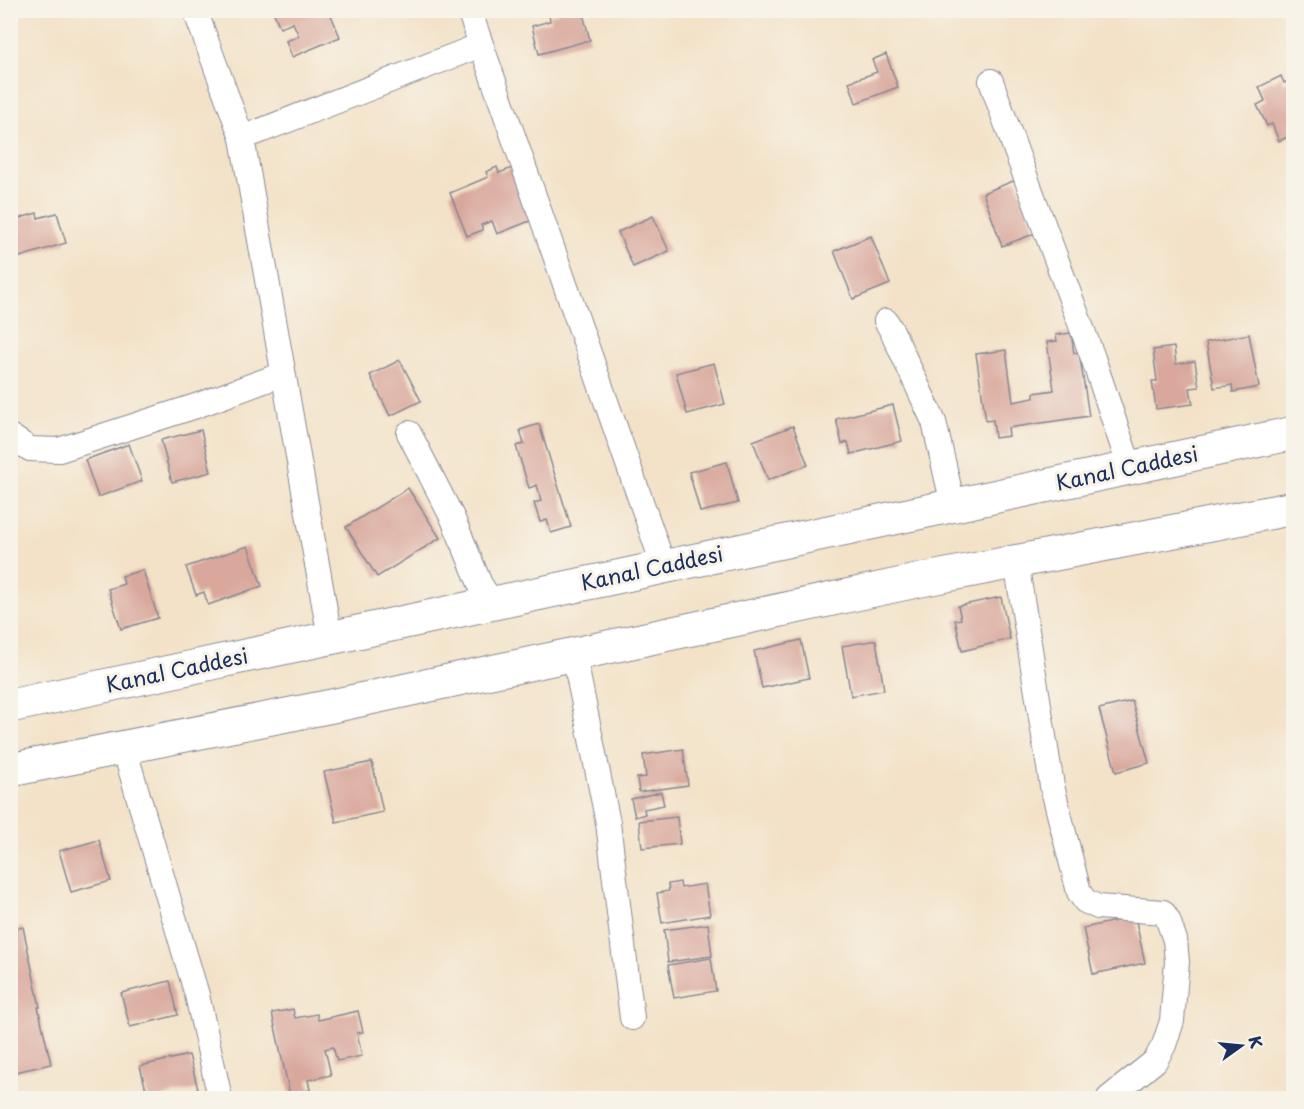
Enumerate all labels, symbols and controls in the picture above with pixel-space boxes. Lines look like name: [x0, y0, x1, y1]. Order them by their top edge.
street label: Kanal Caddesi: [1052, 436, 1201, 498]
street label: Kanal Caddesi: [577, 536, 726, 598]
street label: Kanal Caddesi: [102, 638, 251, 700]
north arrow: [1211, 1016, 1271, 1076]
text: K: [1243, 1033, 1270, 1051]

